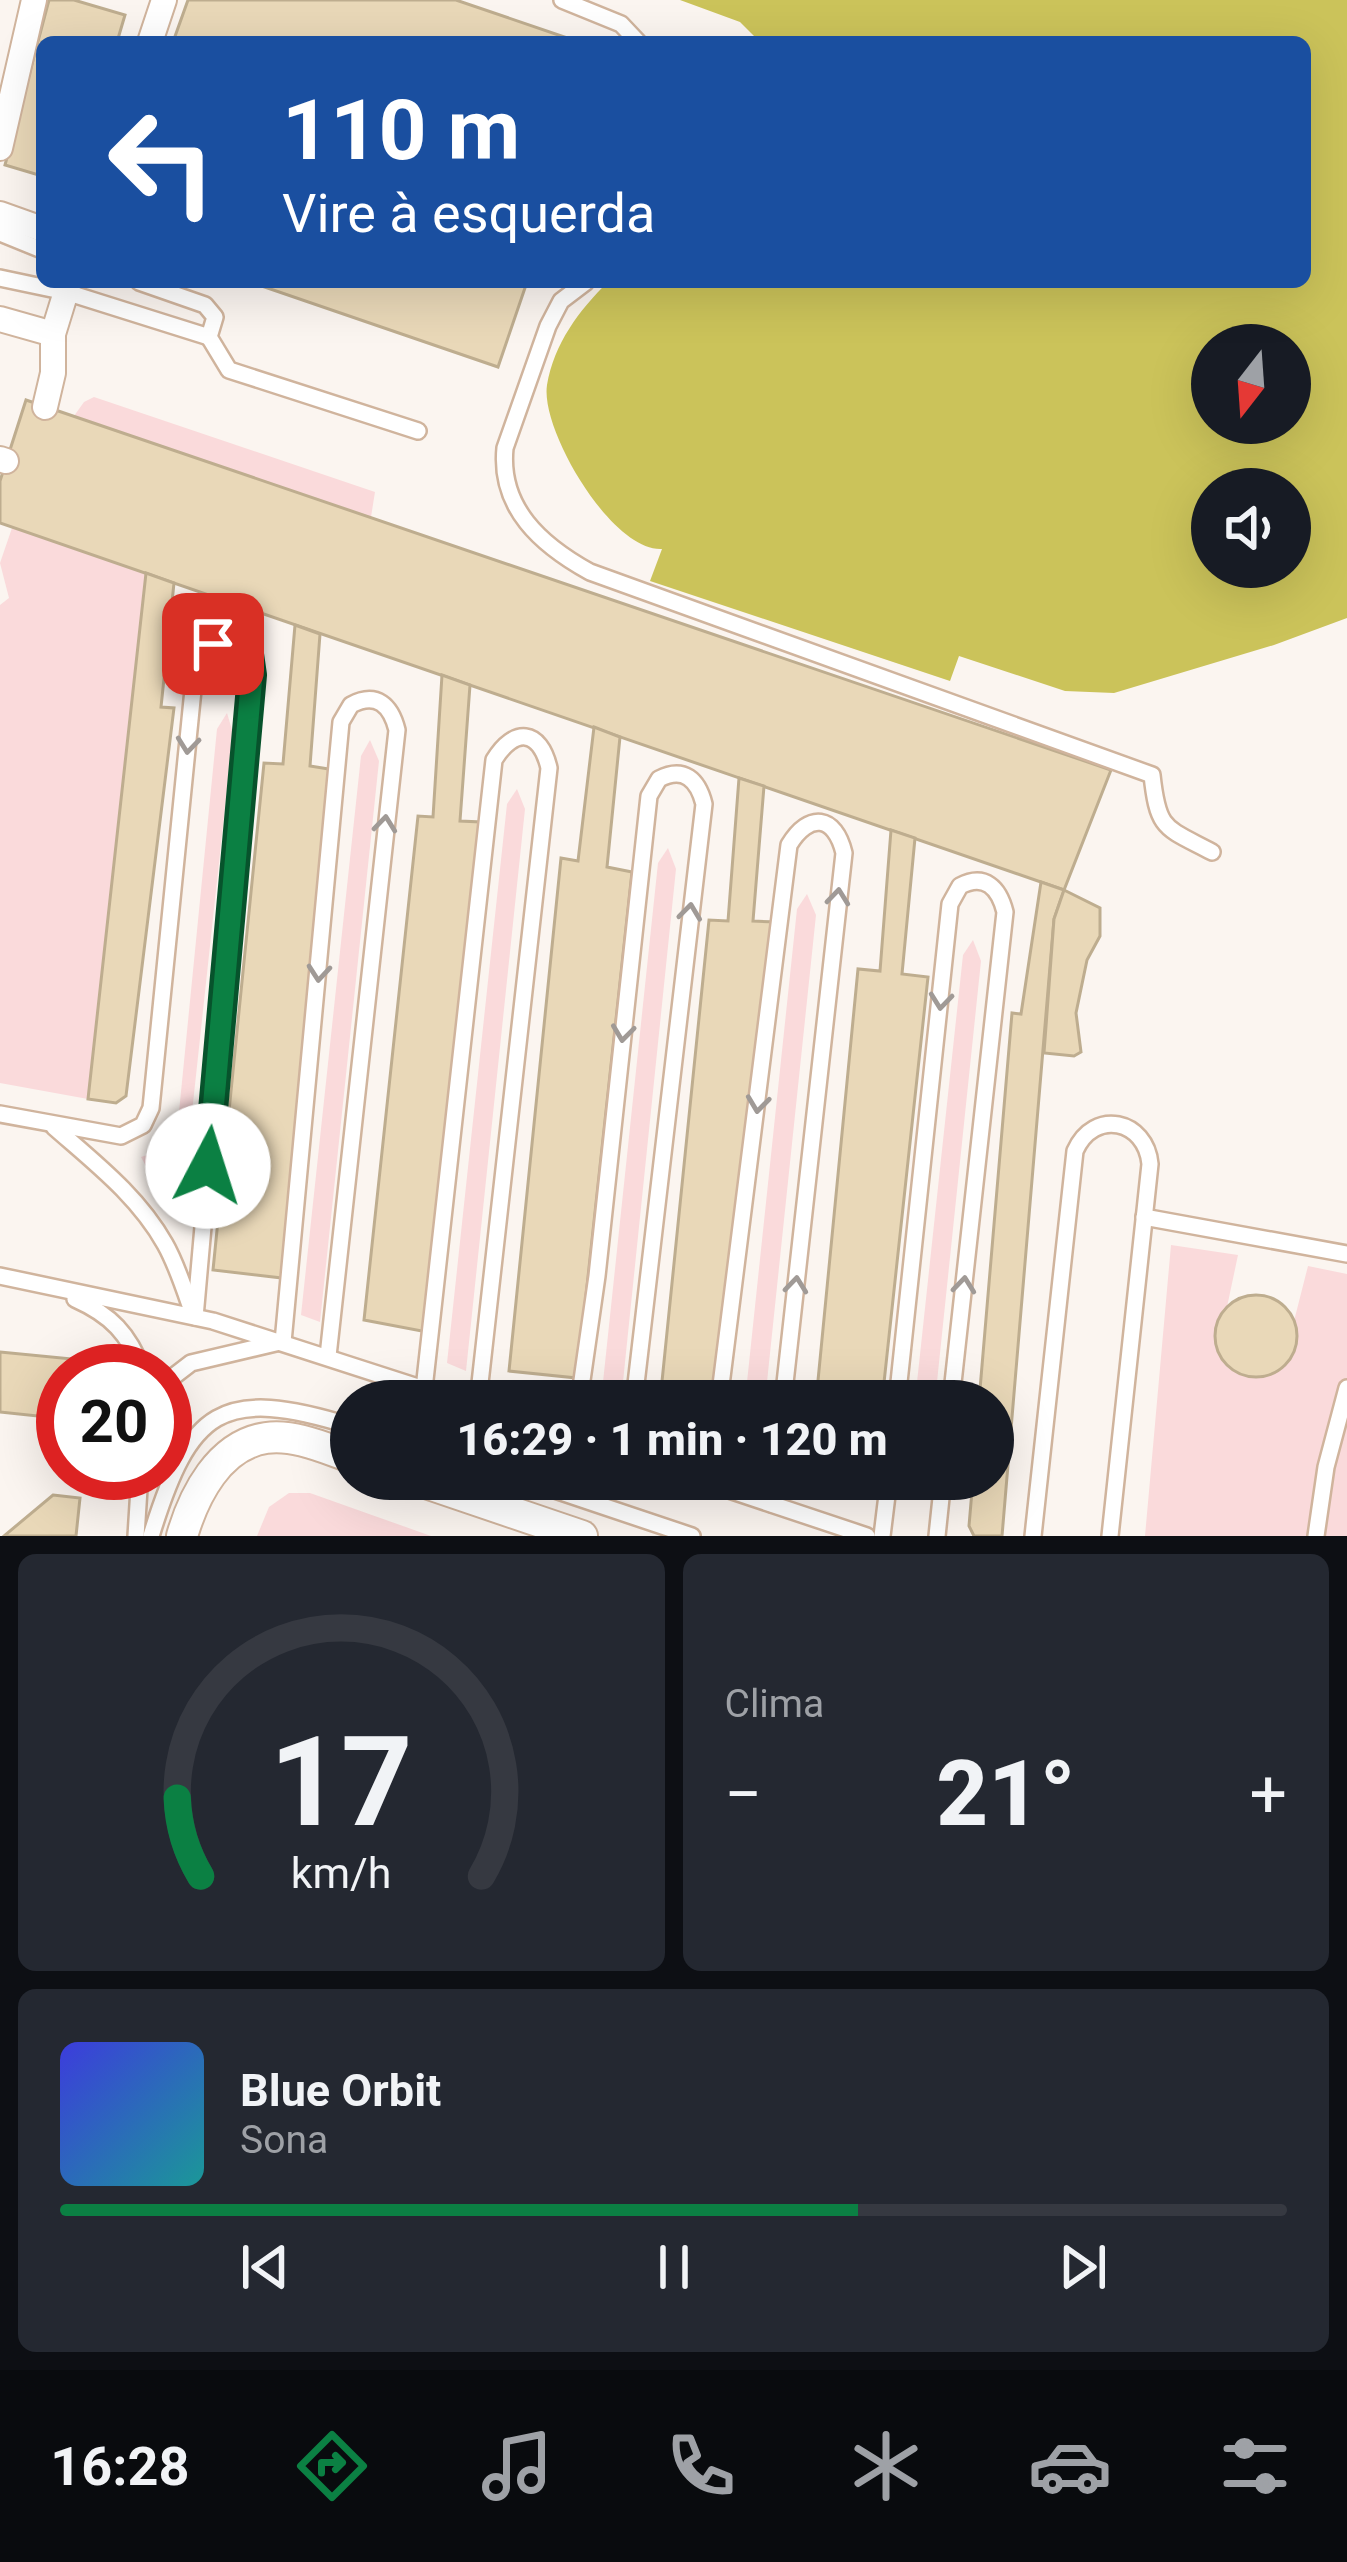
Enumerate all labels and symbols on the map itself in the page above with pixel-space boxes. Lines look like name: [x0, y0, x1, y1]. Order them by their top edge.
north arrow: [1191, 324, 1311, 444]
pin: [162, 593, 264, 695]
one-way arrow: [176, 736, 201, 755]
one-way arrow: [372, 814, 397, 833]
one-way arrow: [824, 887, 850, 907]
one-way arrow: [677, 902, 703, 922]
one-way arrow: [307, 963, 332, 982]
one-way arrow: [928, 991, 954, 1011]
one-way arrow: [611, 1023, 637, 1043]
one-way arrow: [745, 1094, 771, 1114]
position arrow: [145, 1103, 271, 1229]
one-way arrow: [783, 1275, 808, 1294]
one-way arrow: [951, 1275, 976, 1294]
speed limit sign: 20: [36, 1344, 192, 1500]

